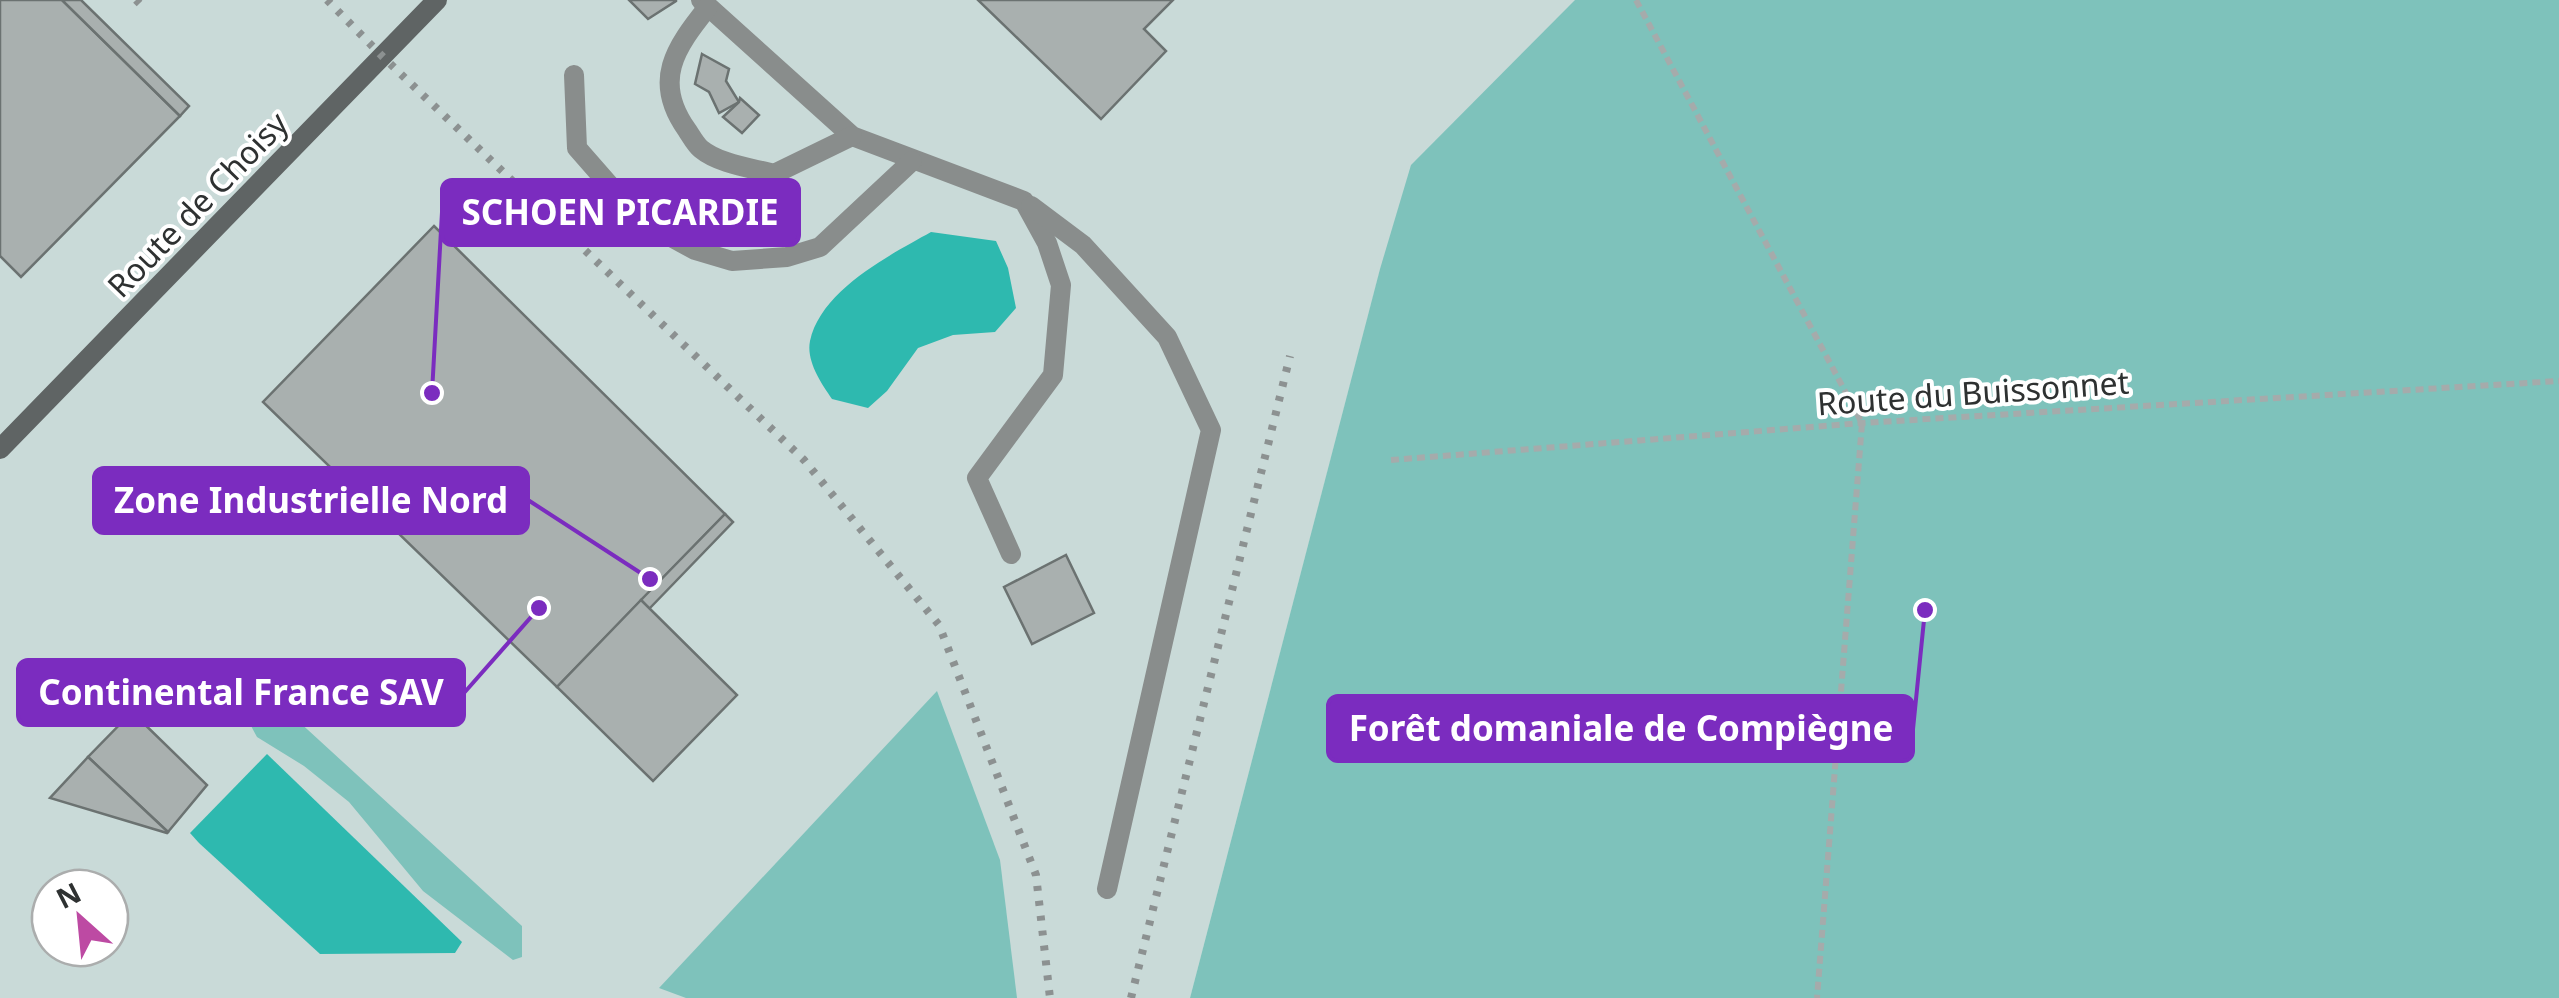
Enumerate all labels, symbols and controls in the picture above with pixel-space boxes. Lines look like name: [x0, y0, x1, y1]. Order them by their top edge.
street label: Route de Choisy: [97, 101, 297, 306]
callout: SCHOEN PICARDIE: [442, 180, 799, 245]
text: SCHOEN PICARDIE: [461, 188, 779, 235]
street label: Route du Buissonnet: [1816, 360, 2130, 424]
callout: Zone Industrielle Nord: [94, 468, 528, 533]
text: Zone Industrielle Nord: [114, 476, 508, 523]
callout: Continental France SAV: [18, 660, 464, 725]
text: Continental France SAV: [38, 668, 444, 715]
callout: Forêt domaniale de Compiègne: [1328, 696, 1913, 761]
text: Forêt domaniale de Compiègne: [1349, 704, 1893, 751]
north arrow: [30, 868, 130, 968]
text: N: [49, 873, 87, 917]

